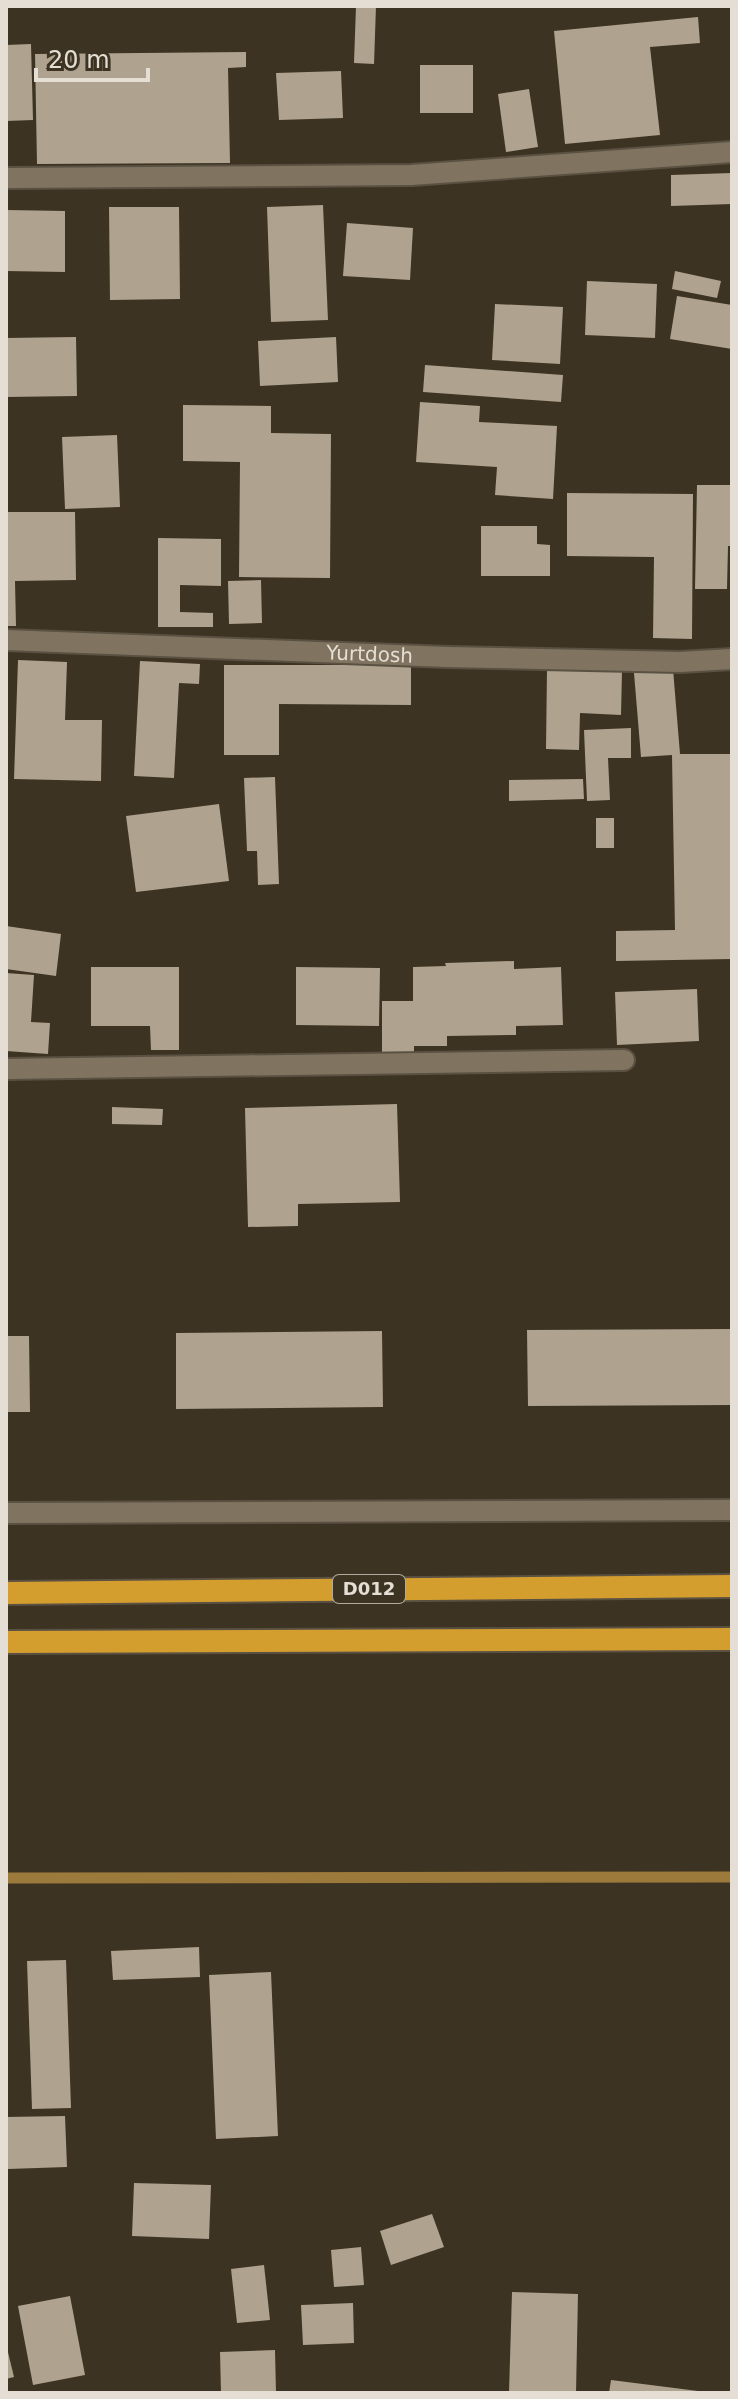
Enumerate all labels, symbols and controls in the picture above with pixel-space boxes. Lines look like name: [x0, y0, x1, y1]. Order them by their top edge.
scale bar: [36, 32, 148, 82]
text: 20 m: [48, 46, 110, 74]
street label: Yurtdosh: [325, 640, 414, 668]
road number: D012: [333, 1575, 405, 1603]

